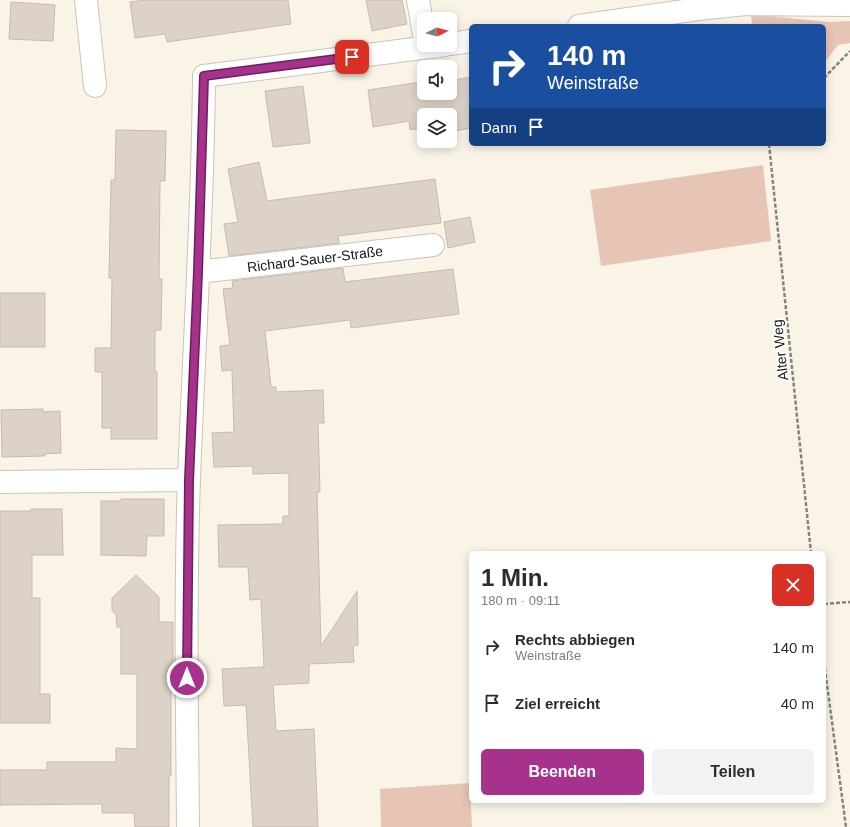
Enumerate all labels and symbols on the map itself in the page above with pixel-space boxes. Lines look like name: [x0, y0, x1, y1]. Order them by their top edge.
north arrow: [417, 12, 457, 52]
pin: [335, 40, 369, 74]
street label: Richard-Sauer-Straße: [246, 243, 384, 275]
street label: Alter Weg: [769, 319, 791, 381]
position arrow: [166, 657, 208, 699]

